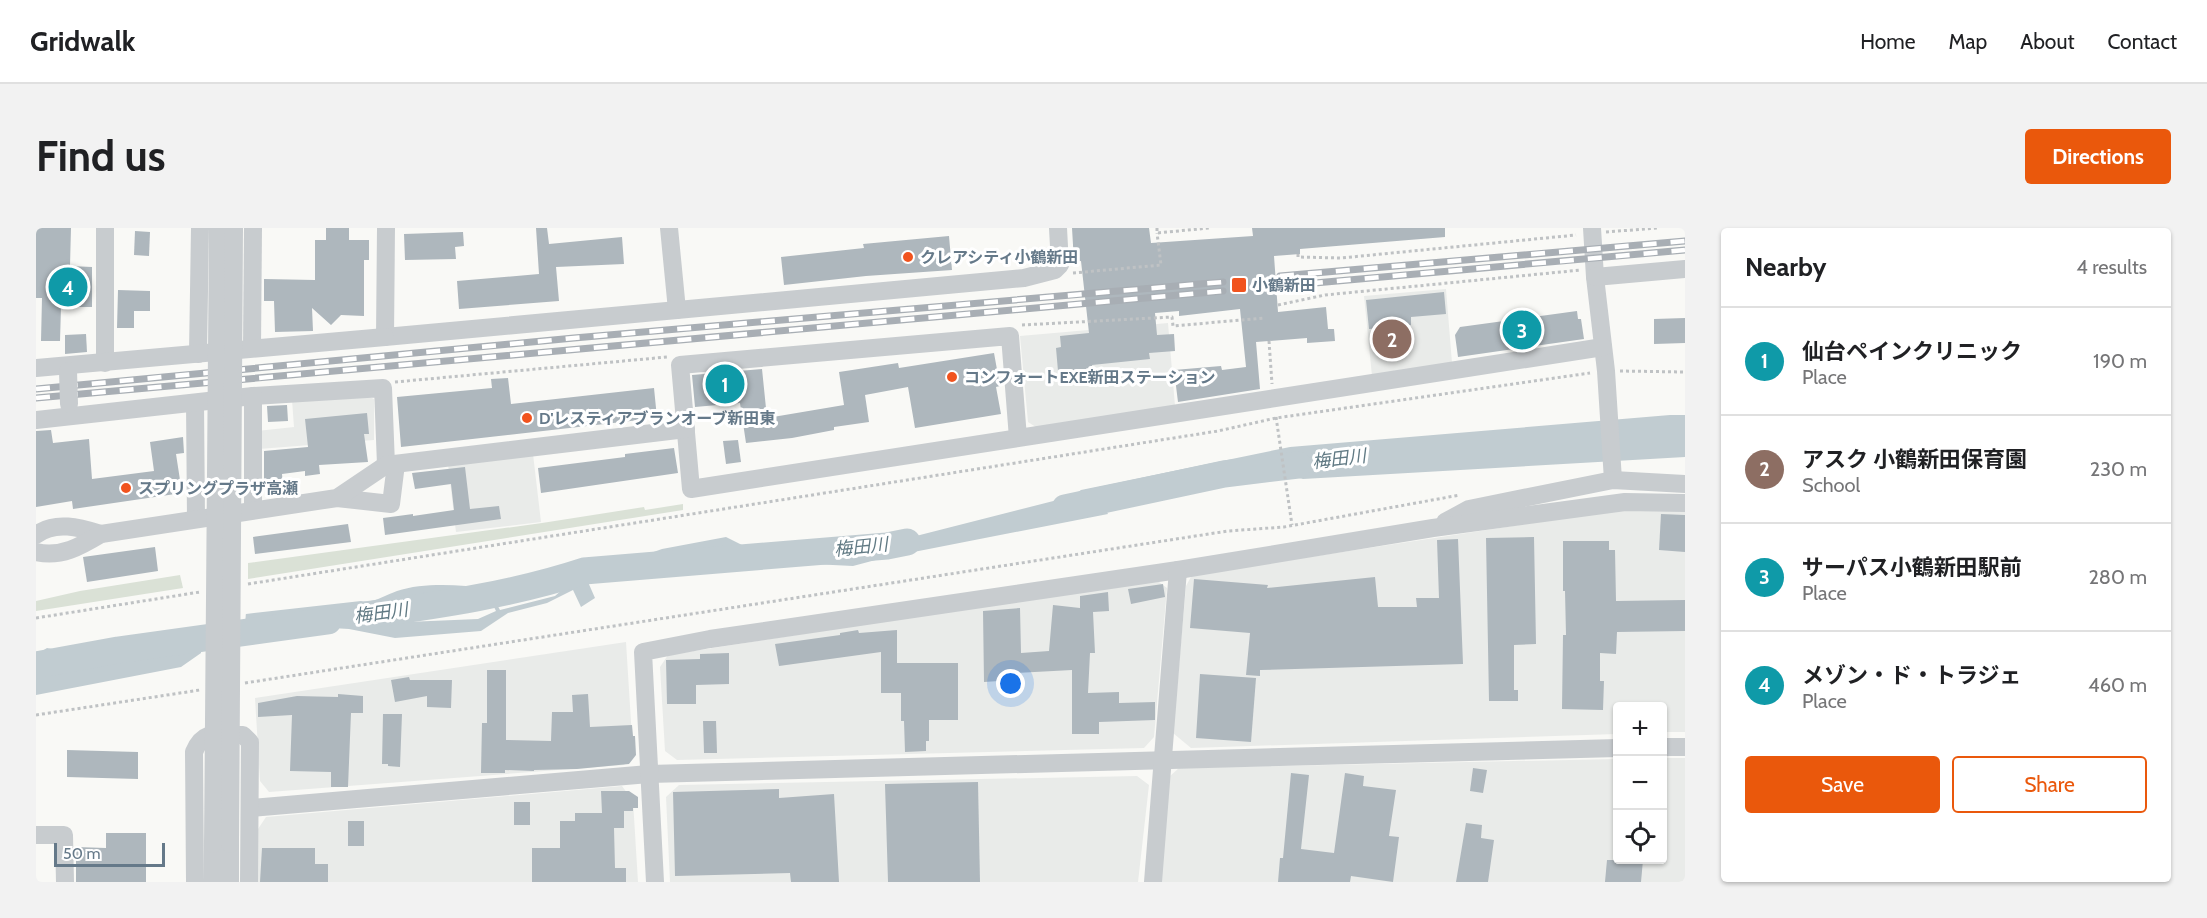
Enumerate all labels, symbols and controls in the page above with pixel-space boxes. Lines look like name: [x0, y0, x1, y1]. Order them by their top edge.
text: Gridwalk: [30, 24, 135, 58]
text: Home: [1860, 29, 1916, 54]
text: Map: [1949, 29, 1987, 54]
text: About: [2020, 29, 2074, 54]
text: Contact: [2107, 29, 2177, 54]
button: Directions: [2025, 129, 2171, 184]
text: Find us: [36, 130, 165, 182]
place label: クレアシティ小鶴新田: [920, 248, 1078, 267]
marker: クレアシティ小鶴新田: [901, 250, 915, 264]
text: Nearby: [1745, 251, 1826, 283]
text: 4 results: [2076, 255, 2147, 279]
pin: 4: [48, 264, 87, 310]
marker: 小鶴新田: [1230, 276, 1248, 294]
place label: 小鶴新田: [1252, 276, 1316, 295]
pin: 3: [1502, 308, 1542, 352]
pin: 2: [1372, 316, 1412, 362]
text: 仙台ペインクリニック: [1802, 338, 2022, 365]
text: 1: [1761, 349, 1768, 373]
text: 190 m: [2093, 349, 2147, 373]
pin: 1: [706, 362, 744, 406]
text: Place: [1802, 365, 1847, 389]
place label: コンフォートEXE新田ステーション: [964, 368, 1215, 387]
marker: コンフォートEXE新田ステーション: [945, 370, 959, 384]
place label: D'レスティアブランオーブ新田東: [539, 409, 776, 428]
marker: D'レスティアブランオーブ新田東: [520, 411, 534, 425]
water label: 梅田川: [1311, 445, 1369, 473]
text: アスク 小鶴新田保育園: [1802, 446, 2027, 473]
text: 2: [1759, 457, 1770, 481]
text: 230 m: [2090, 457, 2147, 481]
text: School: [1802, 473, 1860, 497]
place label: スプリングプラザ高瀬: [138, 479, 298, 498]
marker: スプリングプラザ高瀬: [119, 481, 133, 495]
water label: 梅田川: [833, 533, 891, 561]
text: サーパス小鶴新田駅前: [1802, 554, 2022, 581]
text: 3: [1759, 565, 1770, 589]
text: 280 m: [2088, 565, 2147, 589]
text: Place: [1802, 581, 1847, 605]
water label: 梅田川: [353, 598, 411, 628]
text: メゾン・ド・トラジェ: [1802, 662, 2022, 689]
your location: [996, 669, 1025, 698]
text: 4: [1758, 673, 1771, 697]
text: 460 m: [2088, 673, 2147, 697]
text: Place: [1802, 689, 1847, 713]
map controls: [1613, 702, 1667, 864]
button: +: [1613, 702, 1667, 756]
button: −: [1613, 756, 1667, 810]
button: Save: [1745, 756, 1940, 813]
button: Share: [1952, 756, 2147, 813]
button: locate: [1613, 810, 1667, 864]
scale bar: [54, 840, 165, 868]
text: 50 m: [63, 844, 100, 863]

